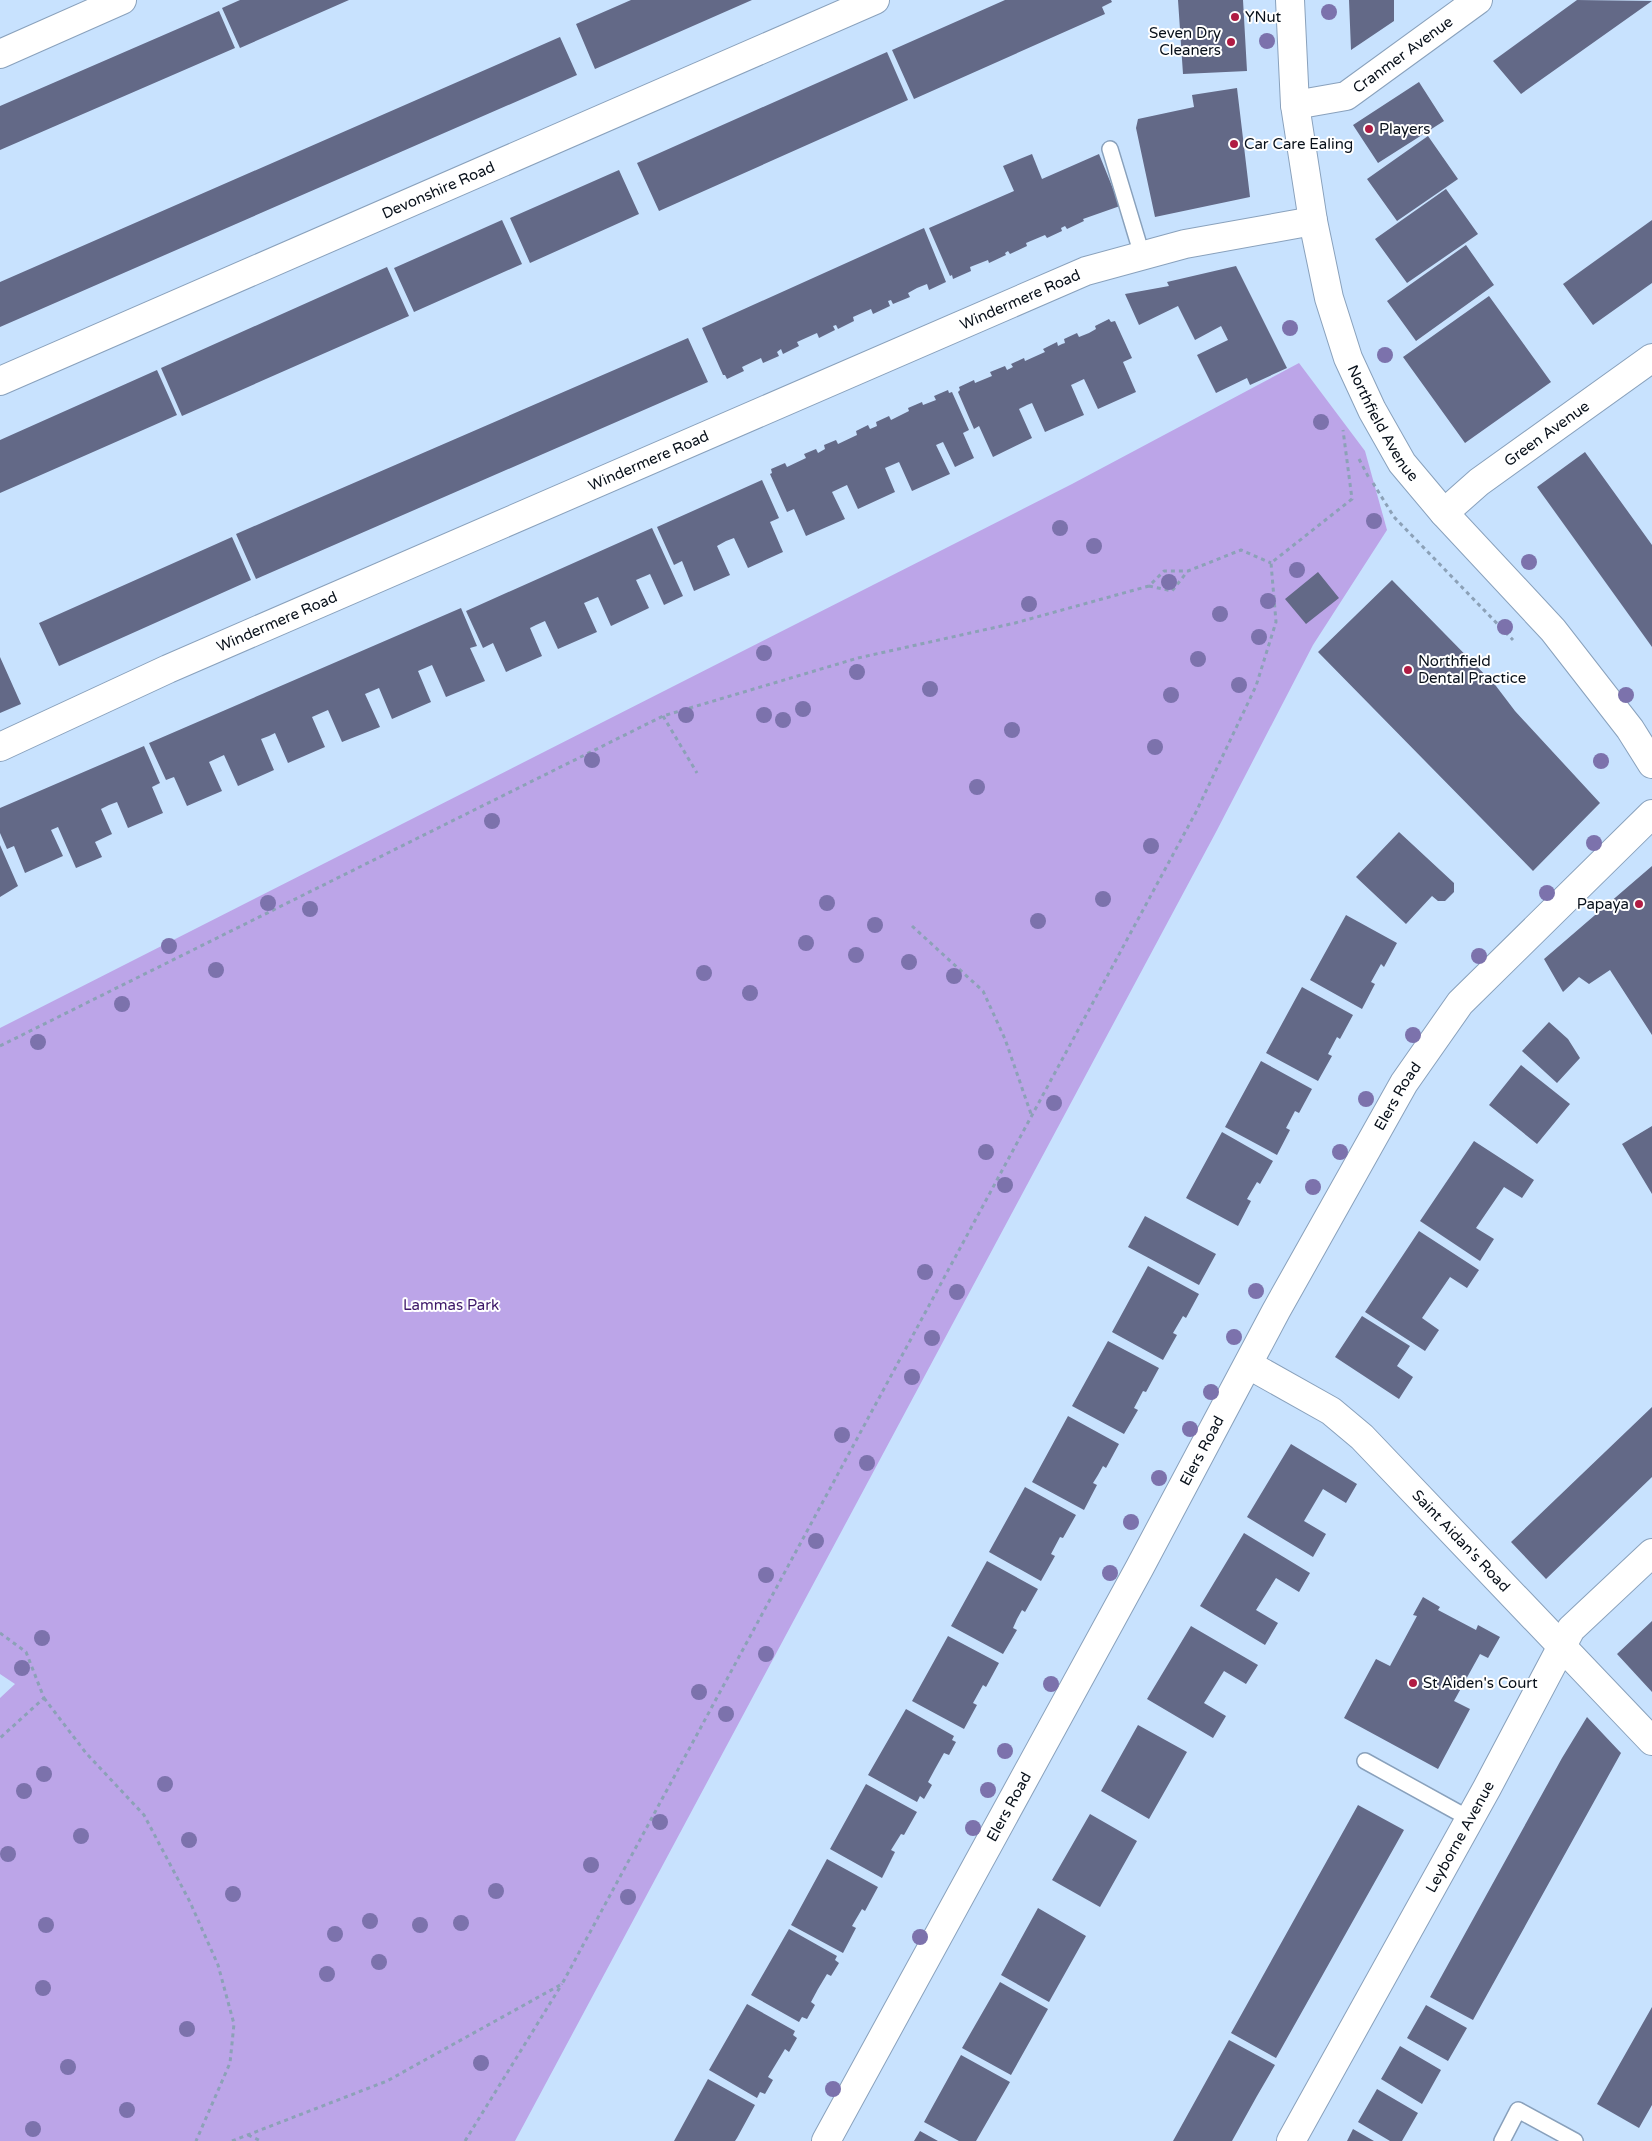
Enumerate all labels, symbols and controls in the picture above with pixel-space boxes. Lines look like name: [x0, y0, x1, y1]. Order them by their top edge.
place label: YNut: [1245, 8, 1282, 26]
marker: YNut: [1229, 11, 1241, 23]
street label: Cranmer Avenue: [1349, 12, 1456, 97]
place label: Seven Dry Cleaners: [1149, 24, 1221, 59]
marker: Seven Dry Cleaners: [1225, 36, 1237, 48]
place label: Players: [1379, 120, 1430, 138]
marker: Players: [1363, 123, 1375, 135]
place label: Car Care Ealing: [1244, 135, 1353, 153]
marker: Car Care Ealing: [1228, 138, 1240, 150]
street label: Devonshire Road: [379, 158, 497, 223]
street label: Windermere Road: [957, 266, 1083, 334]
street label: Northfield Avenue: [1343, 362, 1422, 485]
street label: Green Avenue: [1501, 397, 1593, 470]
street label: Windermere Road: [586, 427, 712, 495]
street label: Windermere Road: [214, 588, 340, 656]
place label: Northfield Dental Practice: [1418, 652, 1526, 687]
marker: Northfield Dental Practice: [1402, 664, 1414, 676]
place label: Papaya: [1577, 895, 1629, 913]
marker: Papaya: [1633, 898, 1645, 910]
street label: Elers Road: [1370, 1059, 1425, 1133]
park label: Lammas Park: [403, 1296, 499, 1314]
street label: Elers Road: [1176, 1413, 1228, 1489]
street label: Saint Aidan's Road: [1408, 1486, 1514, 1596]
place label: St Aiden's Court: [1423, 1674, 1538, 1692]
marker: St Aiden's Court: [1407, 1677, 1419, 1689]
street label: Elers Road: [983, 1769, 1035, 1845]
street label: Leyborne Avenue: [1422, 1778, 1498, 1896]

